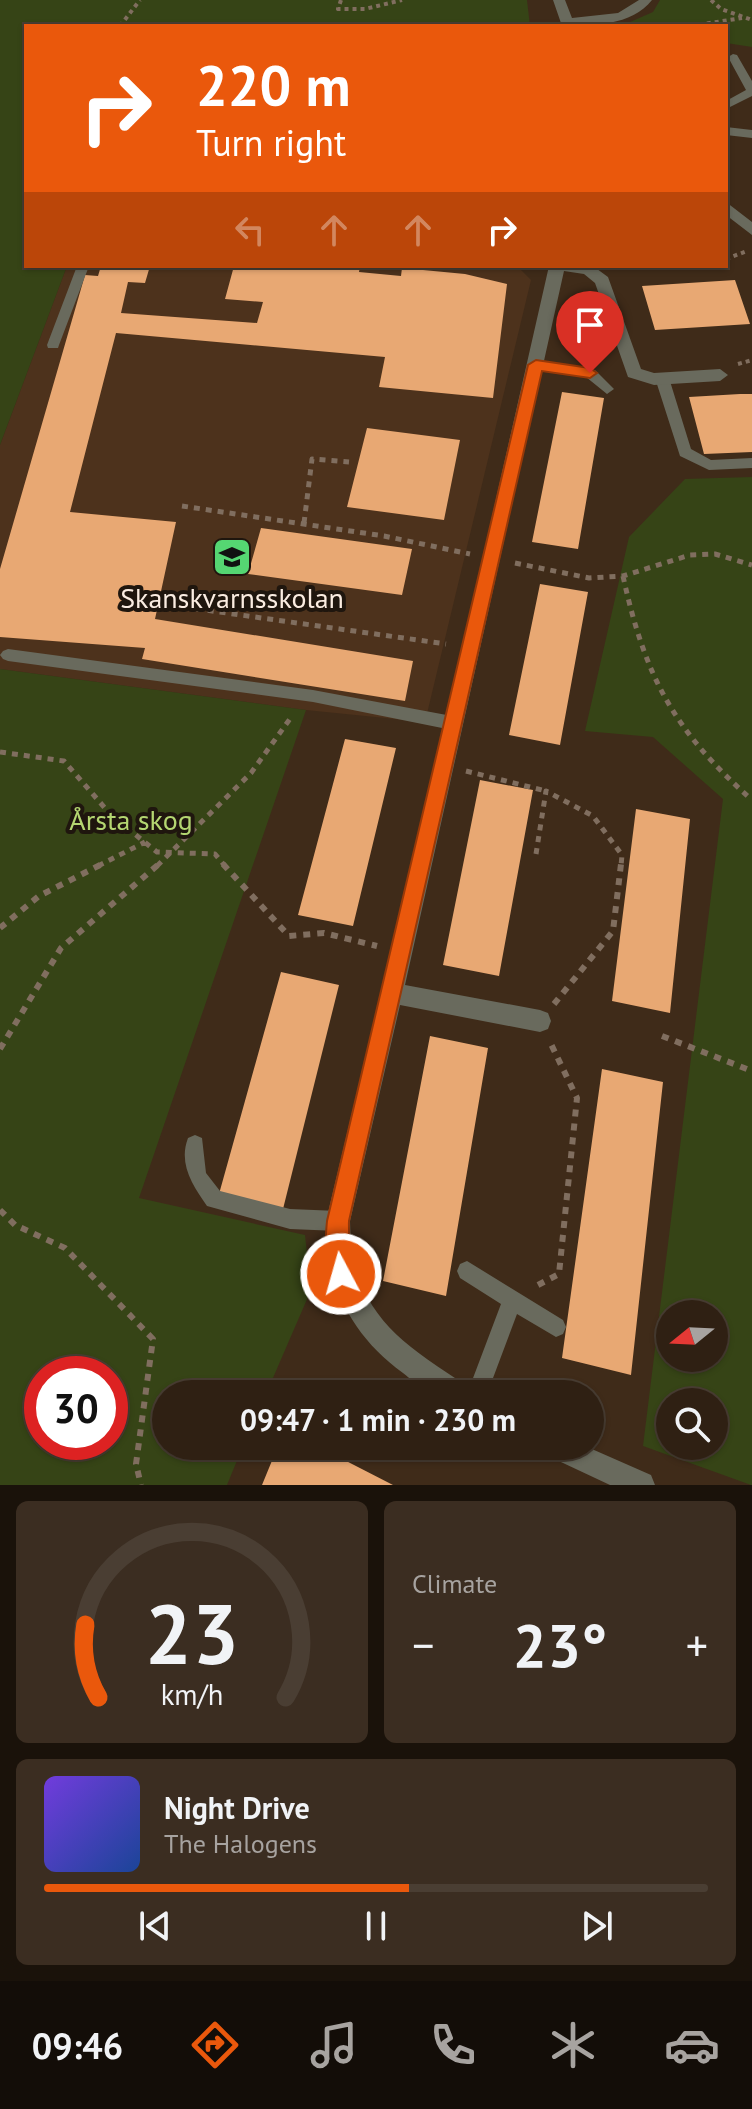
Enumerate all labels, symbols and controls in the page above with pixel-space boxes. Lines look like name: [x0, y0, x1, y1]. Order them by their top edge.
text: 220 m: [196, 49, 351, 121]
icon: right: [64, 56, 168, 160]
text: Turn right: [196, 119, 346, 166]
icon: left: [228, 208, 272, 252]
icon: ahead: [312, 208, 356, 252]
icon: ahead: [396, 208, 440, 252]
icon: right: [480, 208, 524, 252]
pin: [556, 291, 624, 373]
icon: arrive: [568, 303, 612, 347]
school or university icon: Skanskvarnsskolan: [211, 536, 253, 578]
place label: Skanskvarnsskolan: [120, 579, 344, 616]
park label: Årsta skog: [69, 801, 193, 838]
position arrow: [299, 1232, 383, 1316]
north arrow: [656, 1300, 728, 1372]
map controls: [656, 1300, 728, 1460]
speed limit sign: 30: [24, 1356, 128, 1460]
button: search: [656, 1388, 728, 1460]
text: 09:47 · 1 min · 230 m: [240, 1400, 516, 1439]
text: Climate: [412, 1567, 497, 1600]
text: 23: [145, 1579, 239, 1687]
text: 23°: [513, 1606, 607, 1684]
text: −: [412, 1616, 434, 1673]
text: +: [686, 1616, 708, 1673]
text: km/h: [161, 1676, 223, 1713]
text: Night Drive: [164, 1788, 310, 1827]
text: The Halogens: [164, 1827, 317, 1860]
icon: previous: [133, 1904, 177, 1948]
icon: pause: [354, 1904, 398, 1948]
icon: next: [575, 1904, 619, 1948]
icon: directions: [187, 2017, 243, 2073]
icon: music: [306, 2017, 362, 2073]
icon: phone: [425, 2017, 481, 2073]
icon: climate: [545, 2017, 601, 2073]
icon: car: [664, 2017, 720, 2073]
text: 09:46: [32, 2022, 123, 2069]

